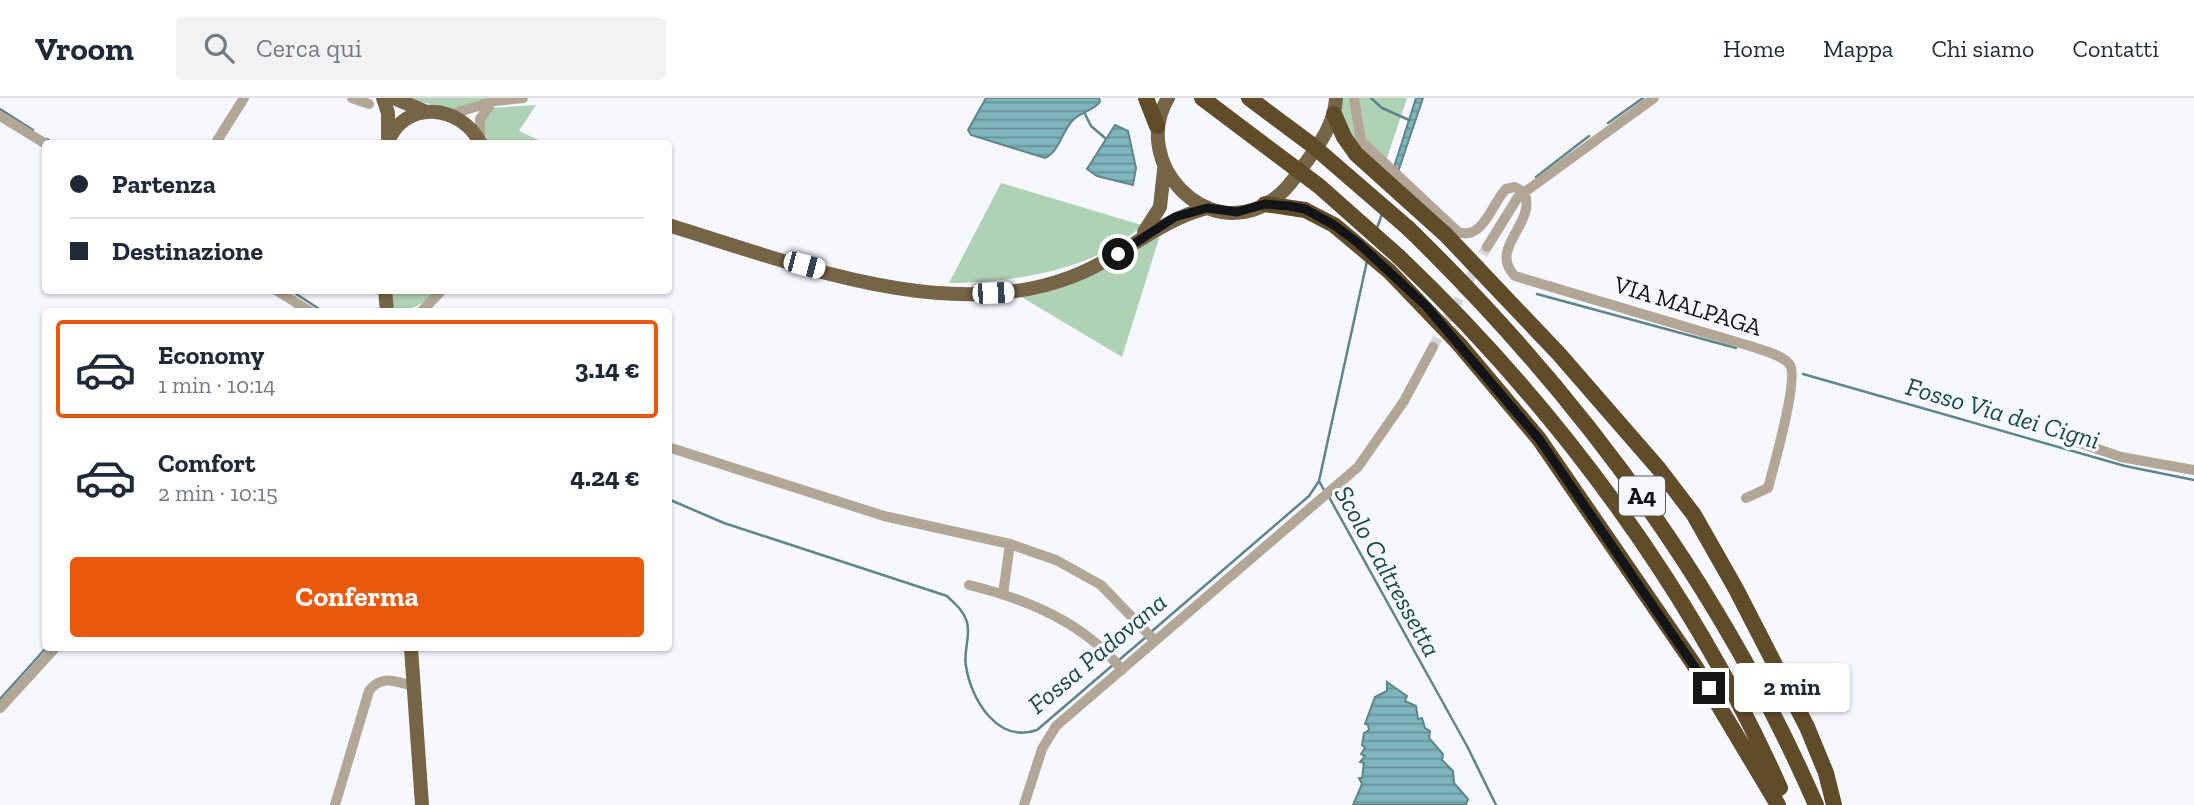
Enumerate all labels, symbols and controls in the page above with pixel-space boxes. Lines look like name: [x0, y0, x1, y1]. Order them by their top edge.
search box: [176, 17, 666, 80]
text: Vroom: [35, 29, 134, 68]
icon: search: [200, 29, 238, 67]
text: Cerca qui: [256, 32, 362, 64]
text: Home: [1723, 34, 1785, 63]
text: Mappa: [1823, 34, 1893, 63]
text: Chi siamo: [1931, 34, 2034, 63]
text: Contatti: [2072, 34, 2159, 63]
text: Partenza: [112, 168, 216, 200]
text: Destinazione: [112, 235, 263, 267]
route start: [1102, 238, 1134, 270]
car: [781, 249, 828, 281]
street label: VIA MALPAGA: [1610, 269, 1766, 342]
car: [972, 282, 1015, 304]
icon: car: [74, 338, 137, 401]
text: Economy: [158, 339, 264, 371]
text: 3.14 €: [575, 353, 640, 385]
water label: Fosso Via dei Cigni: [1902, 370, 2104, 456]
text: 1 min · 10:14: [158, 371, 276, 399]
icon: car: [74, 446, 137, 509]
text: Comfort: [158, 447, 255, 479]
text: 4.24 €: [570, 461, 640, 493]
road number: A4: [1619, 476, 1665, 516]
text: 2 min · 10:15: [158, 479, 278, 507]
water label: Scolo Caltressetta: [1328, 480, 1448, 662]
button: Conferma: [70, 557, 644, 637]
water label: Fossa Padovana: [1021, 586, 1173, 720]
callout: 2 min: [1734, 664, 1849, 712]
route end: [1693, 672, 1725, 704]
text: 2 min: [1763, 673, 1821, 701]

